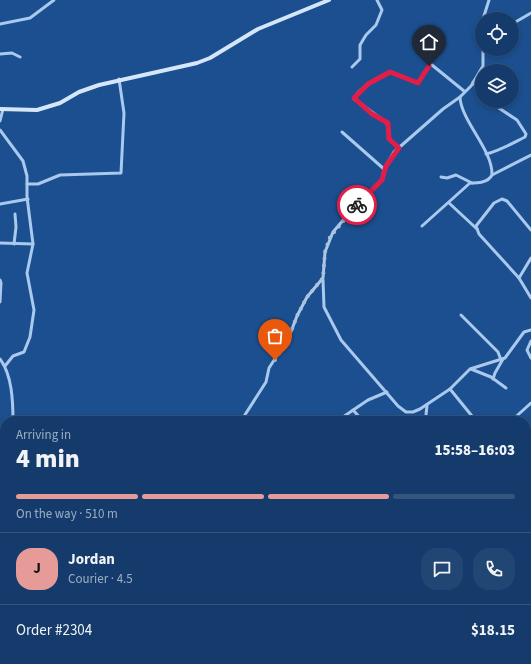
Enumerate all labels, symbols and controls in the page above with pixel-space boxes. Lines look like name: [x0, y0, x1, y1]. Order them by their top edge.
map controls: [475, 12, 519, 108]
button: locate: [475, 12, 519, 56]
pin: [412, 25, 446, 66]
icon: home: [418, 31, 440, 53]
button: layers: [475, 64, 519, 108]
courier: [337, 185, 377, 225]
icon: bike: [346, 194, 368, 216]
pin: [258, 319, 292, 360]
icon: bag: [264, 325, 286, 347]
text: Arriving in: [16, 426, 71, 444]
text: 4 min: [16, 440, 80, 477]
text: 15:58–16:03: [434, 440, 515, 461]
text: On the way · 510 m: [16, 505, 118, 523]
button: chat: [421, 548, 463, 590]
button: phone: [473, 548, 515, 590]
text: Jordan: [68, 549, 115, 570]
text: J: [33, 558, 41, 579]
text: Courier · 4.5: [68, 570, 133, 588]
text: Order #2304: [16, 620, 92, 641]
text: $18.15: [471, 620, 515, 641]

